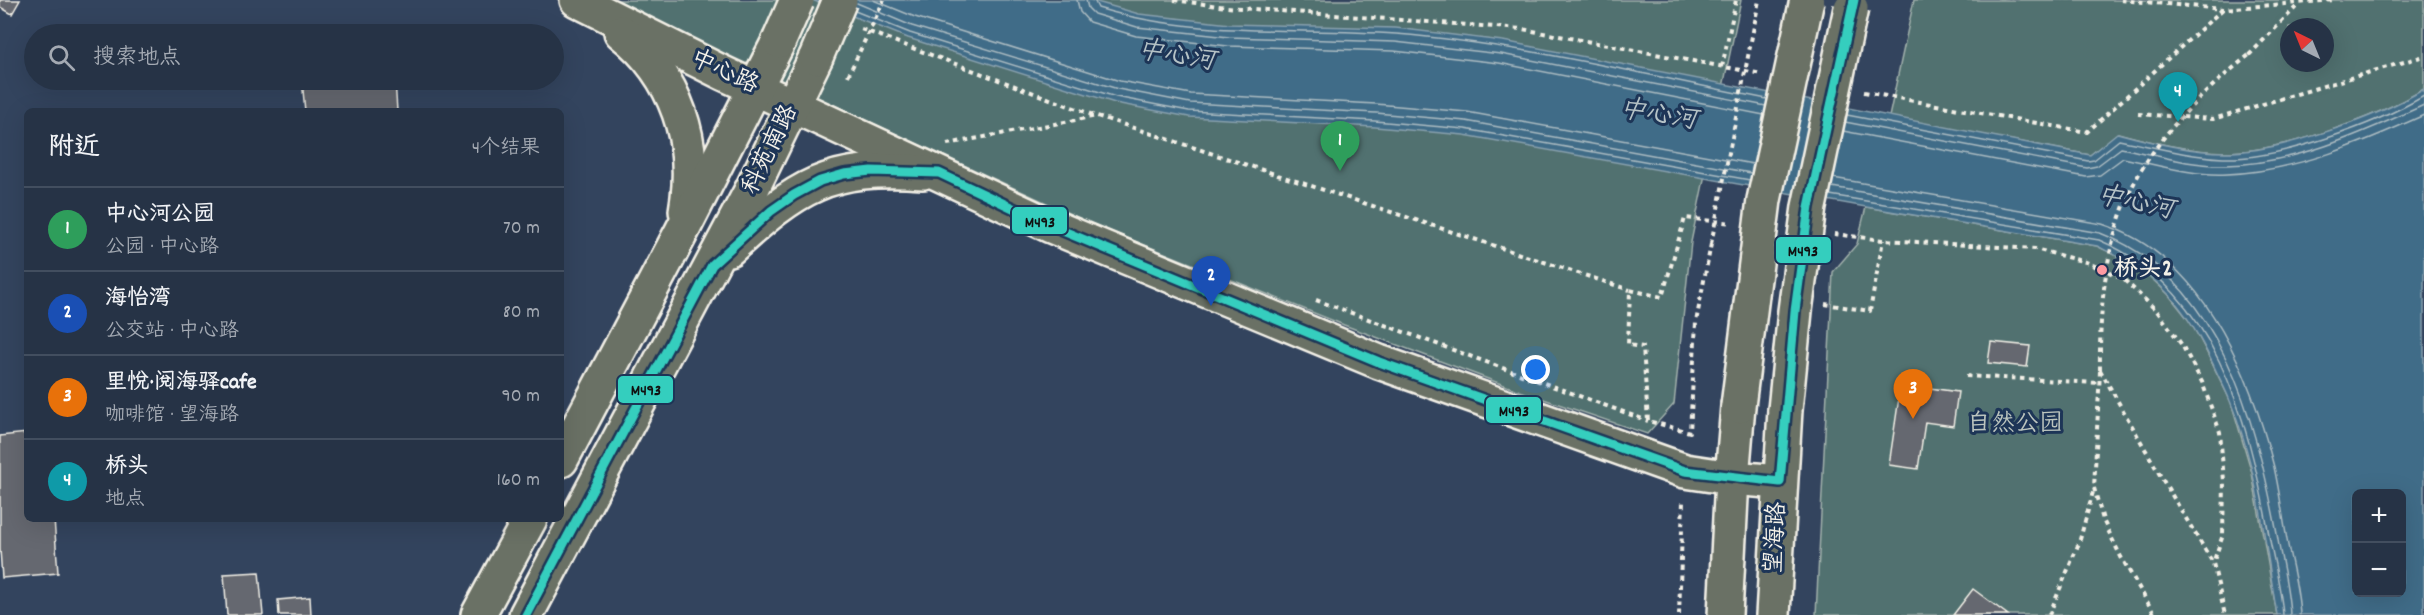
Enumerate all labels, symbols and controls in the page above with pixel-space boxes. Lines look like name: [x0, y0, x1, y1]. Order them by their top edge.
north arrow: [2280, 18, 2334, 72]
search box: [24, 24, 564, 90]
water label: 中心河: [1135, 33, 1221, 82]
icon: search: [45, 41, 78, 74]
street label: 中心路: [684, 42, 764, 104]
text: 搜索地点: [93, 43, 181, 74]
pin: 4: [2158, 72, 2198, 122]
water label: 中心河: [1617, 92, 1703, 141]
street label: 科苑南路: [735, 99, 807, 201]
pin: 1: [1320, 122, 1360, 171]
text: 附近: [48, 130, 100, 167]
text: 4个结果: [472, 135, 540, 163]
water label: 中心河: [2093, 178, 2181, 231]
text: 中心河公园: [105, 200, 215, 231]
line badge: M493: [1011, 206, 1068, 235]
text: M493: [1025, 212, 1055, 235]
text: 1: [65, 215, 70, 243]
text: 70 m: [503, 215, 540, 243]
text: 公园 · 中心路: [105, 234, 219, 262]
line badge: M493: [1775, 236, 1832, 264]
text: M493: [1788, 241, 1818, 264]
place label: 桥头2: [2114, 253, 2173, 287]
pin: 2: [1192, 256, 1230, 306]
marker: 桥头2: [2095, 263, 2109, 277]
text: 海怡湾: [105, 284, 171, 315]
text: 2: [63, 299, 72, 327]
text: 80 m: [503, 299, 540, 327]
text: 公交站 · 中心路: [105, 318, 239, 346]
your location: [1521, 355, 1550, 384]
text: 里悦·阅海驿cafe: [105, 368, 257, 399]
pin: 3: [1894, 370, 1932, 419]
line badge: M493: [617, 375, 674, 404]
text: M493: [631, 380, 661, 403]
text: 3: [63, 383, 72, 411]
text: 90 m: [502, 383, 540, 411]
line badge: M493: [1485, 396, 1542, 424]
text: M493: [1499, 401, 1529, 424]
text: 咖啡馆 · 望海路: [105, 402, 239, 430]
park label: 自然公园: [1967, 408, 2063, 442]
text: 桥头: [105, 452, 149, 483]
text: 4: [63, 467, 72, 495]
text: 160 m: [497, 467, 540, 495]
text: 地点: [105, 486, 145, 514]
map controls: [2352, 489, 2406, 597]
button: +: [2352, 489, 2406, 543]
street label: 望海路: [1758, 501, 1796, 575]
button: −: [2352, 543, 2406, 597]

